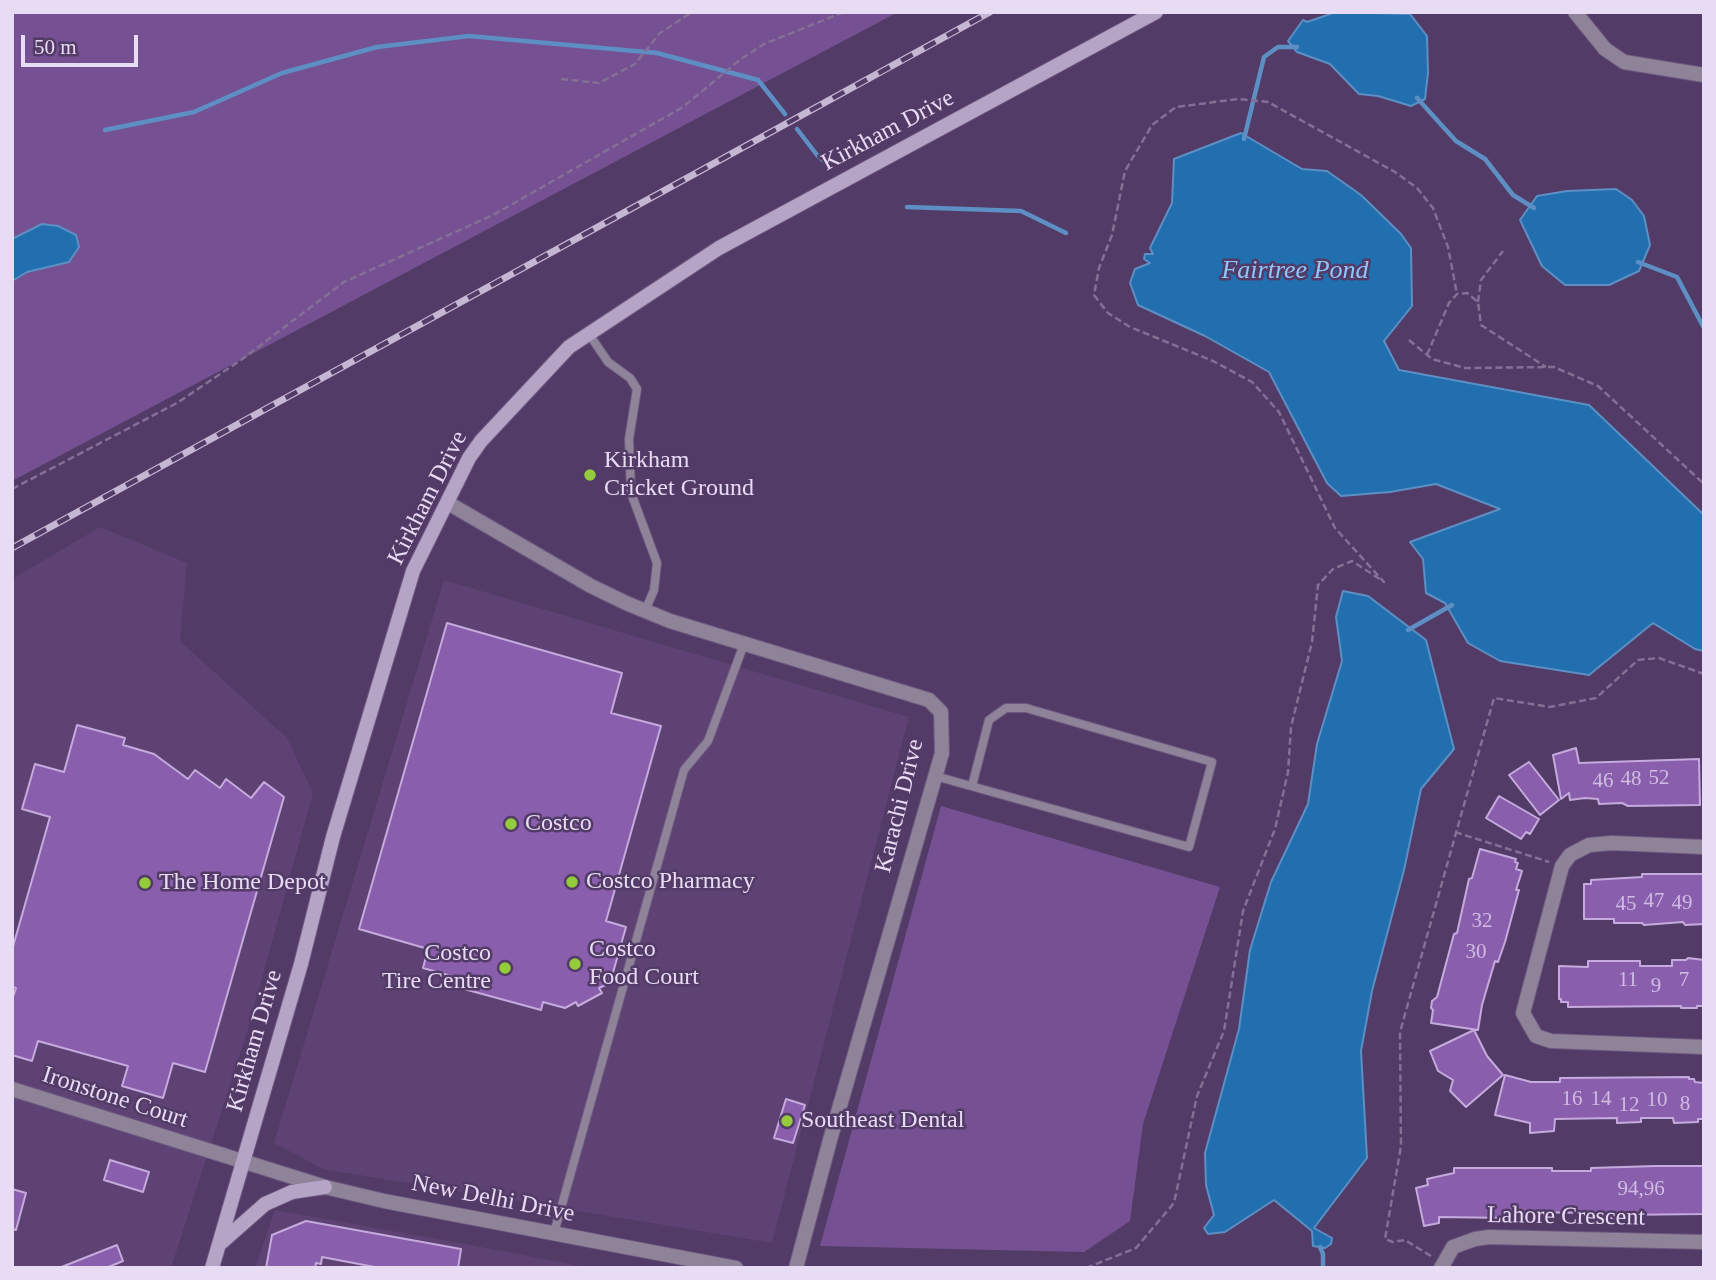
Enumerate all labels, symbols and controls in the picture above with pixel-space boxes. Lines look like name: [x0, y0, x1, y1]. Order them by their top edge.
scale bar: [24, 21, 142, 65]
text: 50 m: [34, 35, 77, 59]
street label: Kirkham Drive: [817, 84, 959, 178]
water label: Fairtree Pond: [1221, 255, 1369, 287]
street label: Kirkham Drive: [382, 426, 474, 570]
place label: Kirkham Cricket Ground: [604, 447, 754, 503]
marker: Kirkham Cricket Ground: [582, 467, 598, 483]
street label: Karachi Drive: [870, 736, 930, 876]
house number: 52: [1648, 765, 1670, 791]
house number: 48: [1620, 766, 1642, 792]
house number: 46: [1592, 768, 1614, 794]
place label: Costco: [525, 810, 592, 838]
marker: Costco: [503, 816, 519, 832]
place label: Costco Pharmacy: [586, 868, 755, 896]
place label: The Home Depot: [159, 869, 326, 897]
marker: Costco Pharmacy: [564, 874, 580, 890]
marker: The Home Depot: [137, 875, 153, 891]
house number: 47: [1644, 888, 1664, 914]
house number: 49: [1672, 890, 1692, 916]
house number: 45: [1616, 891, 1636, 917]
house number: 32: [1472, 908, 1492, 934]
place label: Costco Food Court: [589, 936, 699, 992]
house number: 30: [1466, 939, 1486, 965]
place label: Costco Tire Centre: [382, 940, 491, 996]
marker: Costco Food Court: [567, 956, 583, 972]
marker: Costco Tire Centre: [497, 960, 513, 976]
street label: Kirkham Drive: [221, 967, 289, 1115]
house number: 11: [1618, 967, 1638, 993]
house number: 7: [1679, 967, 1689, 993]
house number: 9: [1651, 973, 1661, 999]
street label: Ironstone Court: [39, 1061, 191, 1135]
house number: 16: [1562, 1086, 1582, 1112]
house number: 14: [1590, 1086, 1612, 1112]
house number: 10: [1646, 1087, 1668, 1113]
house number: 8: [1680, 1091, 1690, 1117]
house number: 12: [1618, 1092, 1640, 1118]
place label: Southeast Dental: [801, 1107, 964, 1135]
marker: Southeast Dental: [779, 1113, 795, 1129]
street label: New Delhi Drive: [409, 1169, 577, 1229]
house number: 94,96: [1617, 1176, 1665, 1202]
street label: Lahore Crescent: [1487, 1201, 1645, 1233]

